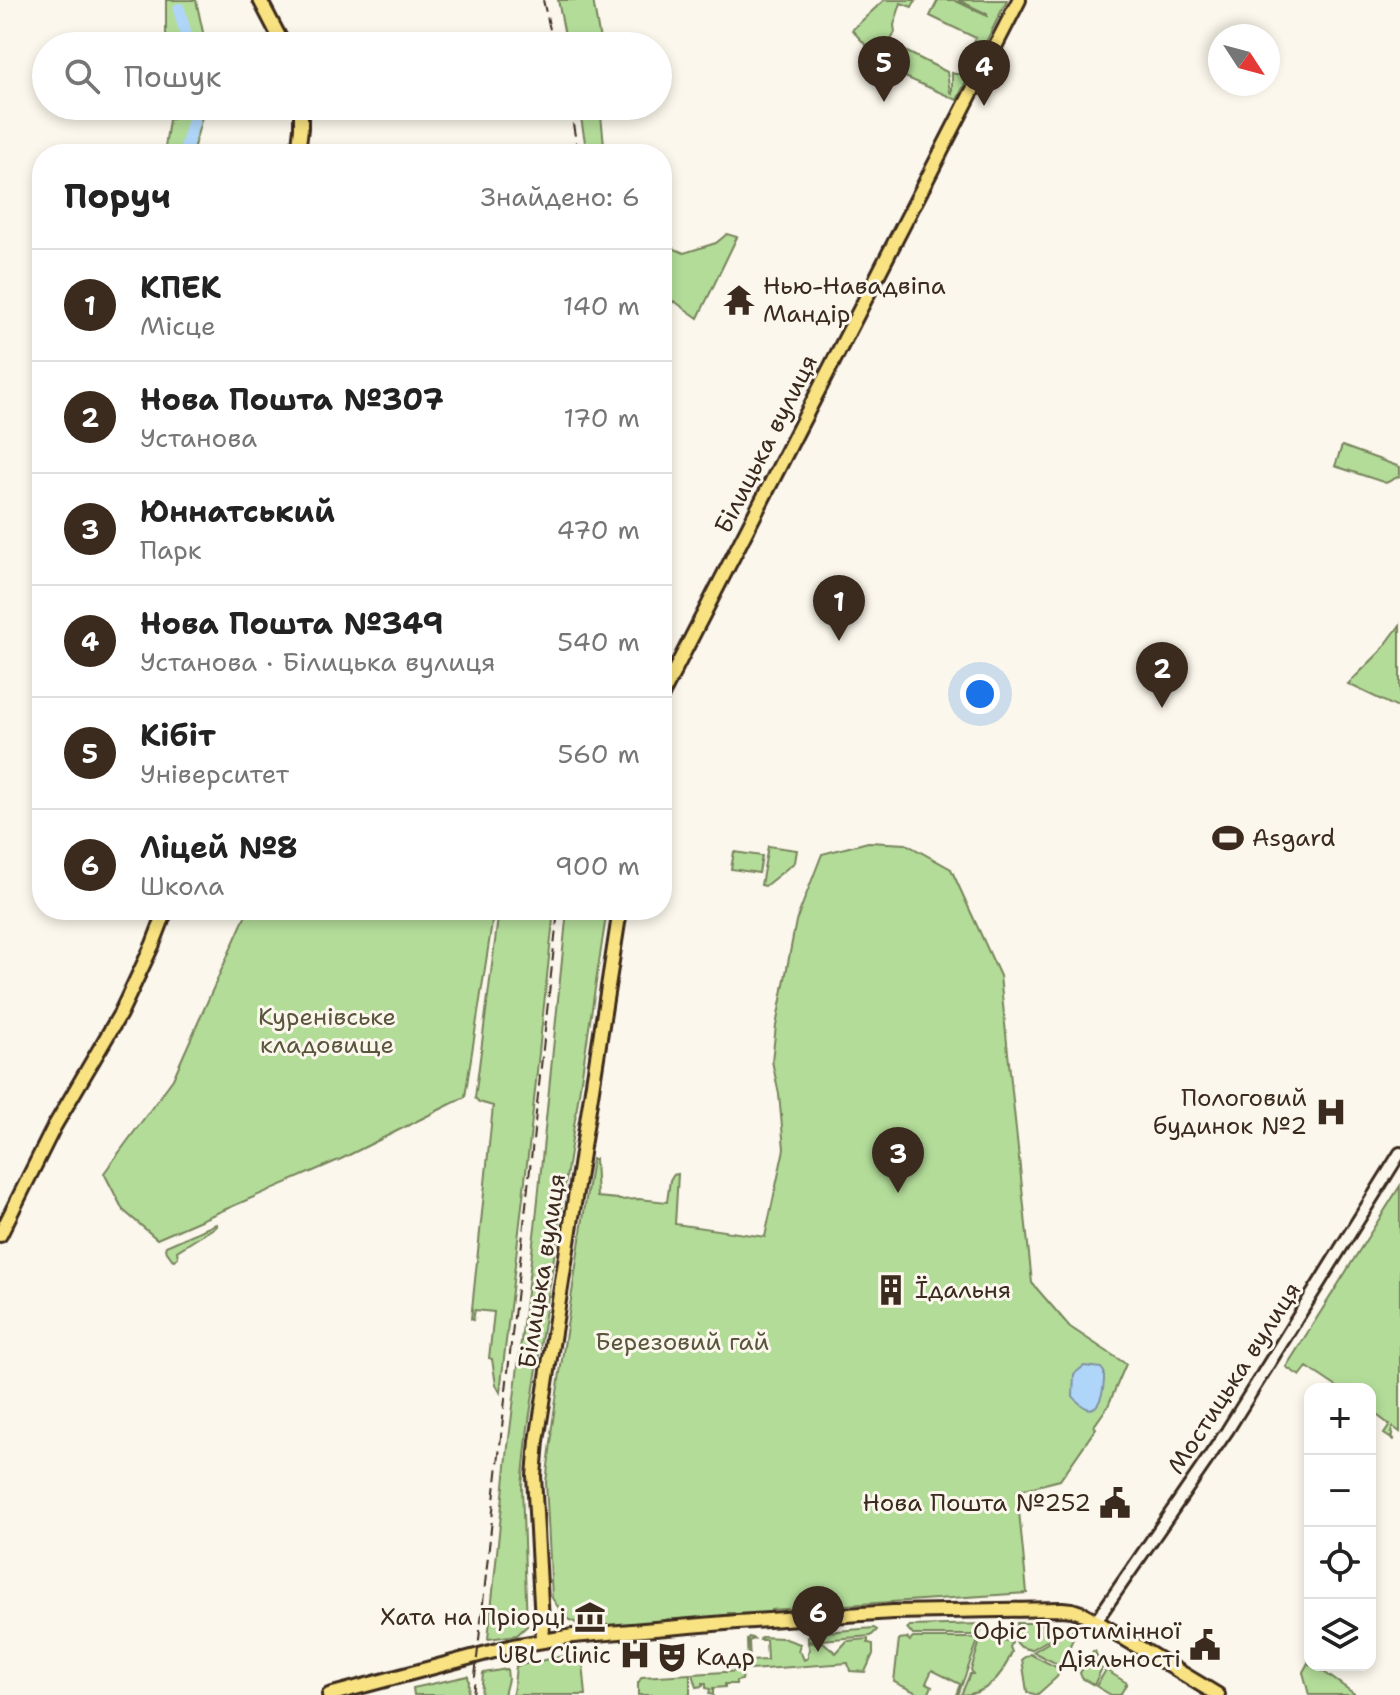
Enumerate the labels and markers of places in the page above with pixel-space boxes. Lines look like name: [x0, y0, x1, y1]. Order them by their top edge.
pin: 5: [858, 36, 910, 102]
pin: 4: [958, 40, 1010, 106]
place label: Нью-Навадвіпа Мандір: [763, 270, 946, 330]
temple icon: Нью-Навадвіпа Мандір: [722, 283, 756, 317]
pin: 1: [813, 575, 865, 641]
pin: 2: [1136, 642, 1188, 708]
sports icon: Asgard: [1211, 821, 1245, 855]
place label: Asgard: [1252, 822, 1336, 854]
place label: Пологовий будинок №2: [1153, 1082, 1307, 1142]
hospital icon: Пологовий будинок №2: [1314, 1095, 1348, 1129]
pin: 3: [872, 1127, 924, 1193]
building icon: Їдальня: [874, 1273, 908, 1307]
place label: Їдальня: [915, 1274, 1011, 1306]
public building icon: Нова Пошта №252: [1098, 1486, 1132, 1520]
place label: Нова Пошта №252: [863, 1487, 1091, 1519]
pin: 6: [792, 1586, 844, 1652]
museum icon: Хата на Пріорці: [573, 1600, 607, 1634]
place label: Хата на Пріорці: [380, 1601, 566, 1633]
place label: Офіс Протимінної Діяльності: [973, 1615, 1182, 1675]
public building icon: Офіс Протимінної Діяльності: [1188, 1628, 1222, 1662]
hospital icon: UBL Clinic: [618, 1638, 652, 1672]
place label: UBL Clinic: [498, 1639, 611, 1671]
theatre icon: Кадр: [655, 1640, 689, 1674]
place label: Кадр: [696, 1641, 755, 1673]

